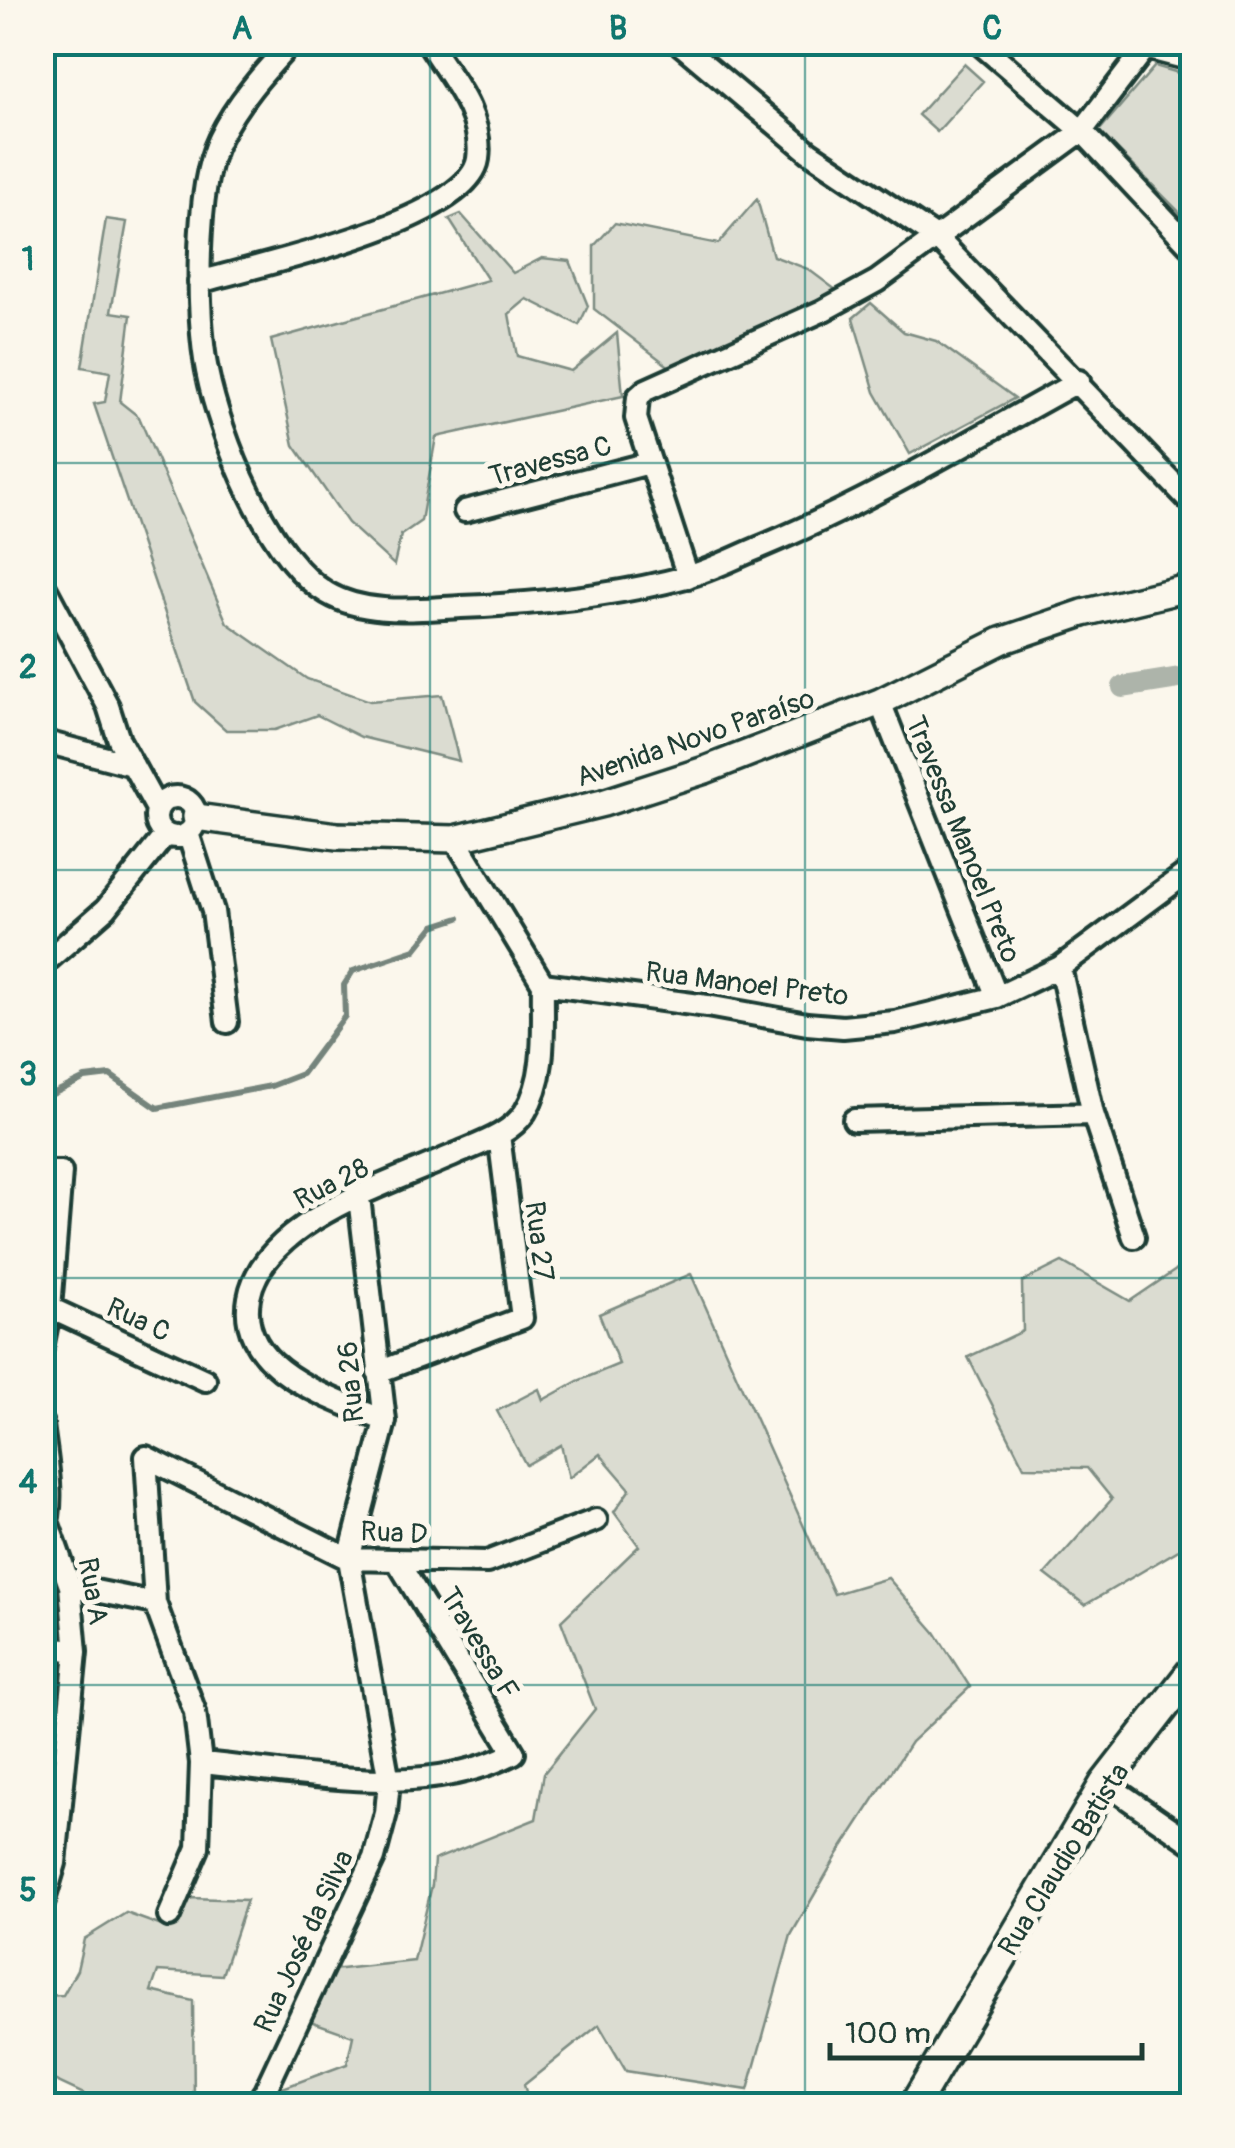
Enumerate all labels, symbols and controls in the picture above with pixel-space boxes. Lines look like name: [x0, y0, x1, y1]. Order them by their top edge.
text: A: [232, 9, 253, 49]
text: B: [609, 9, 627, 49]
text: C: [982, 9, 1002, 49]
text: 1: [22, 240, 34, 280]
street label: Travessa C: [485, 428, 616, 495]
text: 2: [19, 648, 37, 688]
street label: Avenida Novo Paraíso: [572, 681, 819, 796]
street label: Travessa Manoel Preto: [897, 711, 1028, 968]
street label: Rua Manoel Preto: [643, 955, 850, 1014]
text: 3: [19, 1055, 37, 1095]
street label: Rua 28: [288, 1151, 375, 1218]
street label: Rua 27: [516, 1199, 561, 1283]
street label: Rua C: [101, 1290, 176, 1350]
street label: Rua 26: [331, 1340, 372, 1424]
text: 4: [19, 1463, 38, 1503]
street label: Rua D: [360, 1514, 428, 1553]
street label: Rua A: [69, 1555, 116, 1628]
street label: Travessa F: [431, 1581, 526, 1706]
street label: Rua Claudio Batista: [991, 1757, 1138, 1963]
street label: Rua José da Silva: [247, 1845, 362, 2039]
text: 5: [19, 1871, 37, 1911]
scale bar: [830, 1998, 1142, 2060]
text: 100 m: [845, 2015, 931, 2052]

